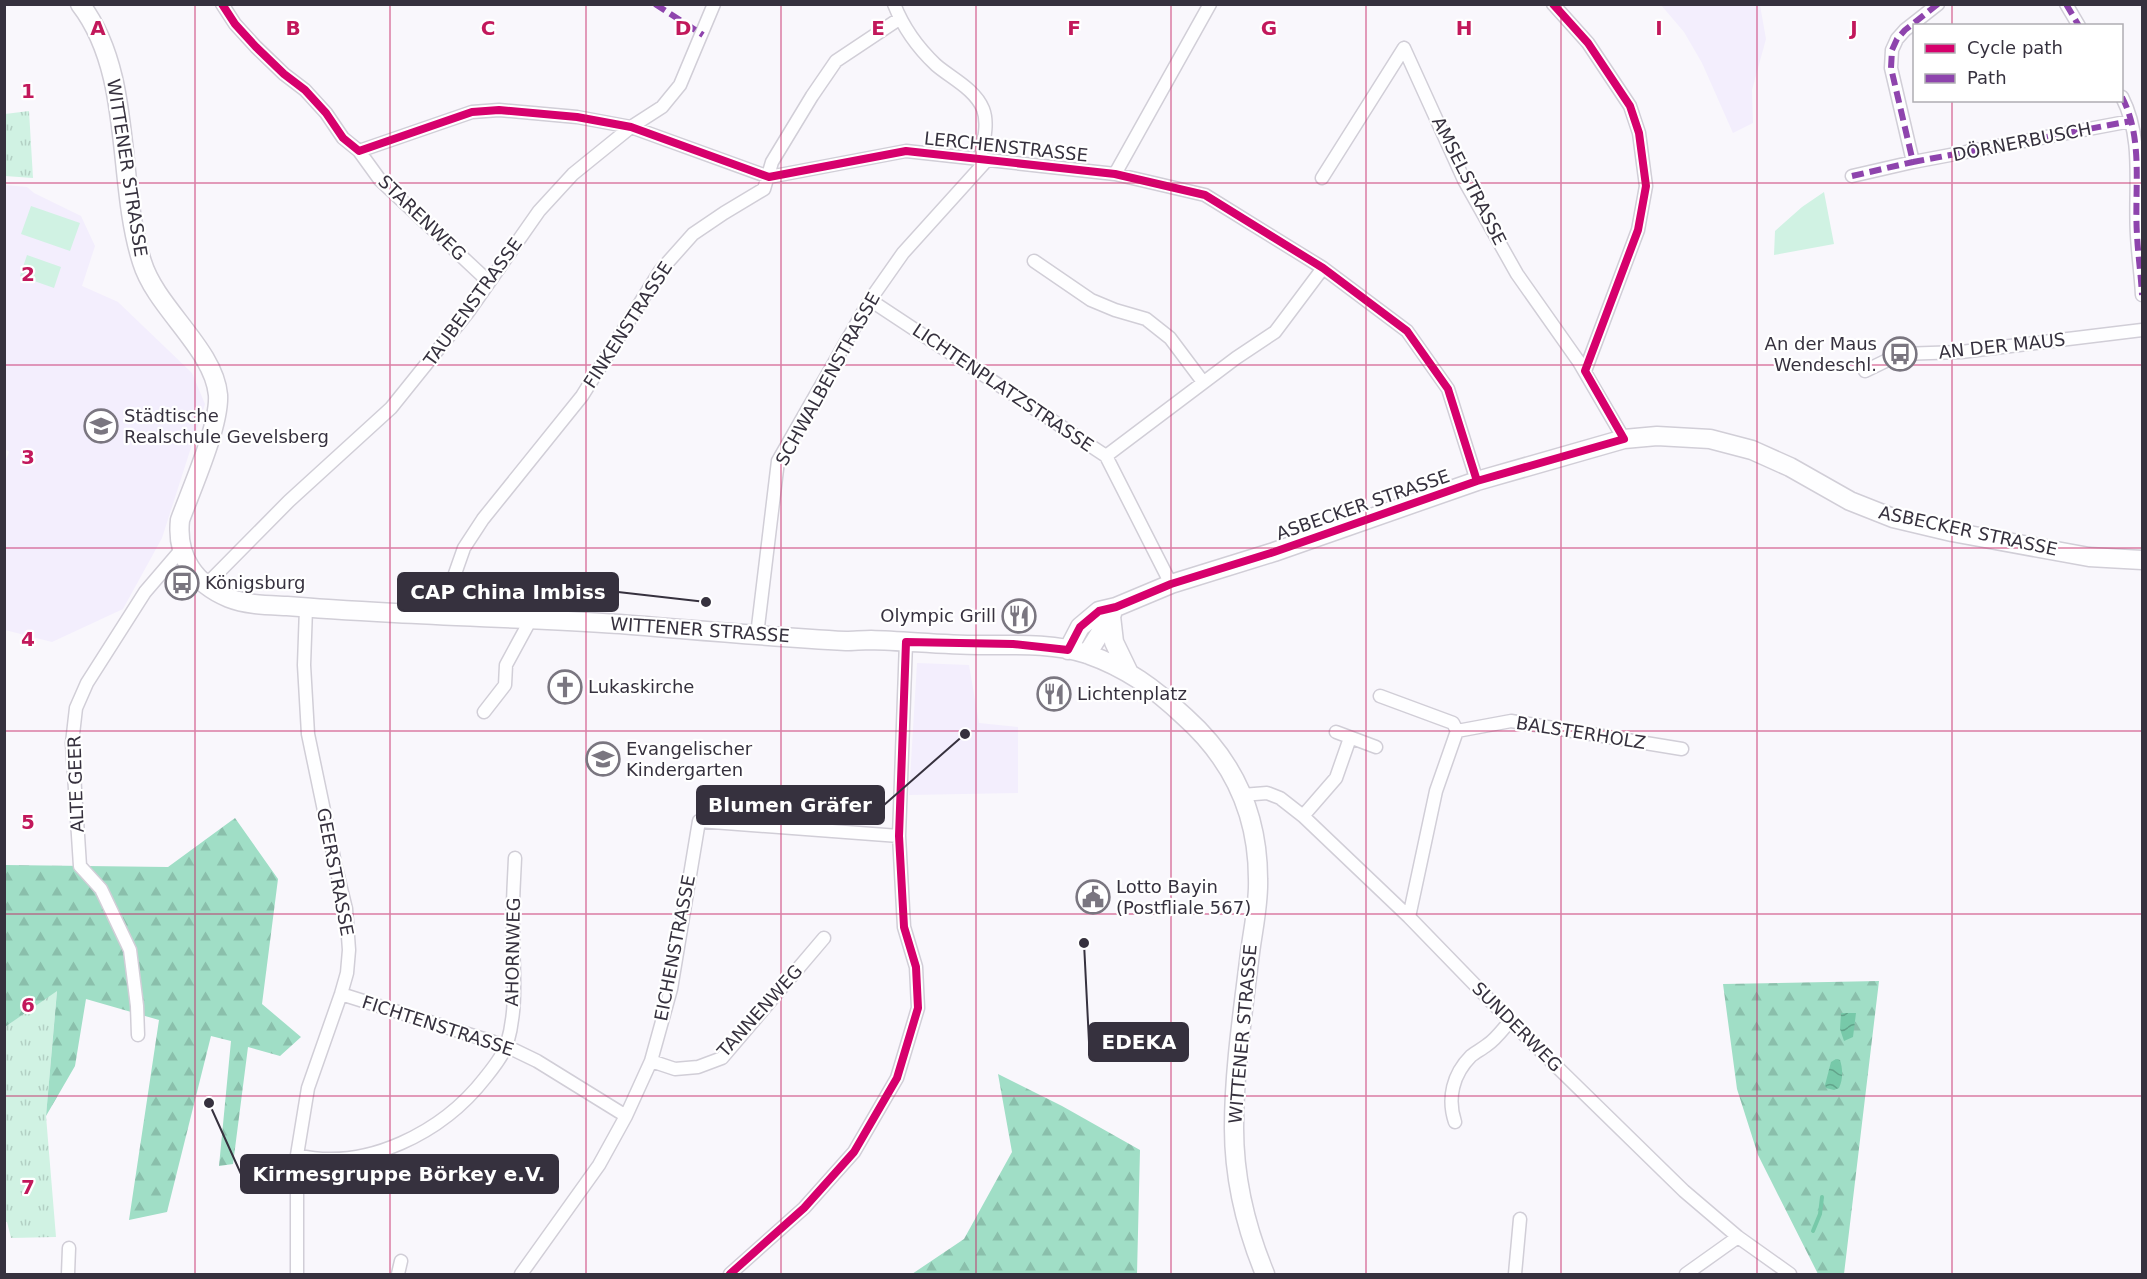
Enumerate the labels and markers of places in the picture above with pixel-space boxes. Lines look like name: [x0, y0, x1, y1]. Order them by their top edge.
place label: An der Maus Wendeschl.: [1765, 333, 1877, 375]
bus stop icon: An der Maus Wendeschl.: [1882, 336, 1918, 372]
place label: Städtische Realschule Gevelsberg: [124, 405, 329, 447]
school or university icon: Städtische Realschule Gevelsberg: [83, 408, 119, 444]
bus stop icon: Königsburg: [164, 565, 200, 601]
place label: Königsburg: [205, 572, 305, 593]
callout: CAP China Imbiss: [398, 573, 618, 611]
restaurant icon: Olympic Grill: [1001, 598, 1037, 634]
place label: Olympic Grill: [880, 605, 996, 626]
church icon: Lukaskirche: [547, 669, 583, 705]
place label: Lukaskirche: [588, 676, 694, 697]
restaurant icon: Lichtenplatz: [1036, 676, 1072, 712]
place label: Lichtenplatz: [1077, 683, 1187, 704]
place label: Evangelischer Kindergarten: [626, 738, 753, 780]
school or university icon: Evangelischer Kindergarten: [585, 741, 621, 777]
callout: Blumen Gräfer: [697, 786, 884, 824]
place label: Lotto Bayin (Postfliale 567): [1116, 876, 1251, 918]
public building icon: Lotto Bayin (Postfliale 567): [1075, 879, 1111, 915]
callout: EDEKA: [1089, 1023, 1188, 1061]
callout: Kirmesgruppe Börkey e.V.: [241, 1155, 558, 1193]

